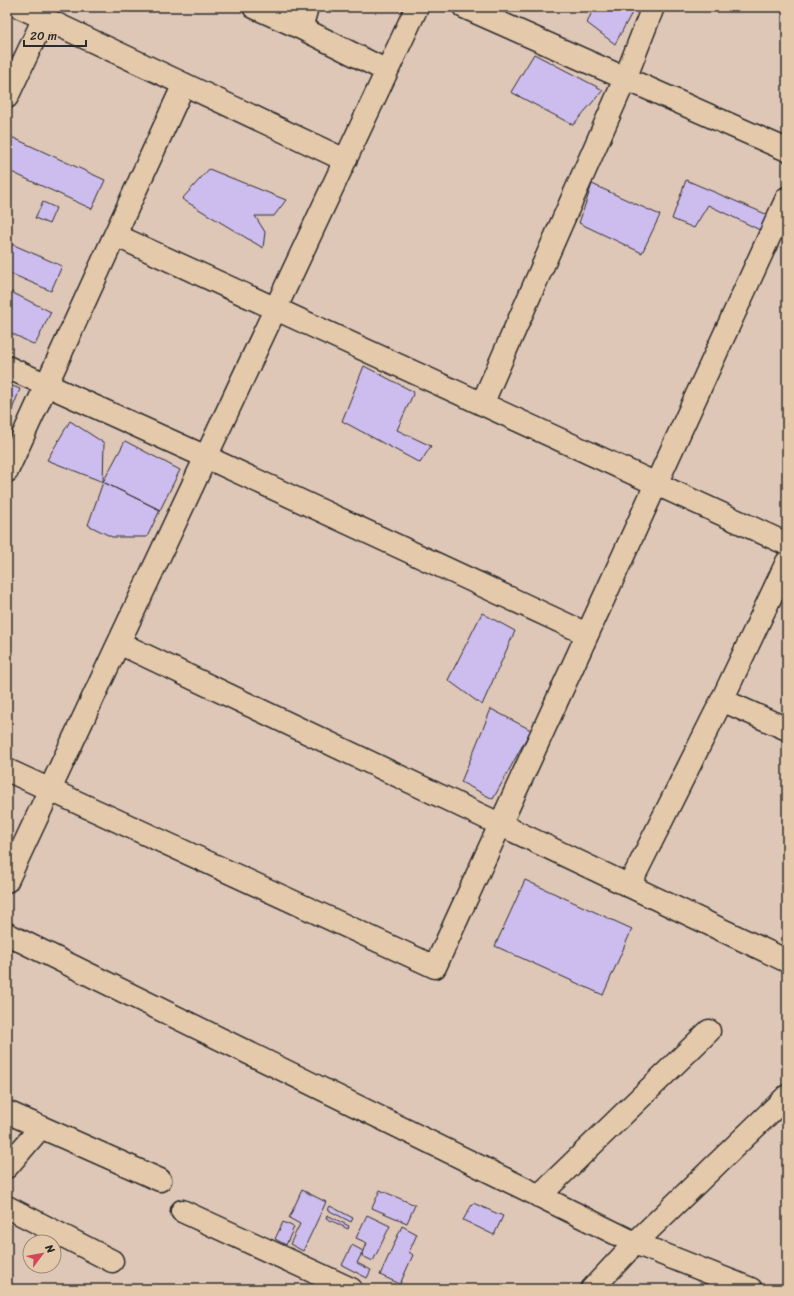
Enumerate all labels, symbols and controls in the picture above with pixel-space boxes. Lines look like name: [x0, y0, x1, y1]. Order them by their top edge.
scale bar: [24, 22, 86, 48]
text: 20 m: [30, 25, 57, 47]
north arrow: [22, 1234, 62, 1274]
text: N: [39, 1240, 60, 1258]

